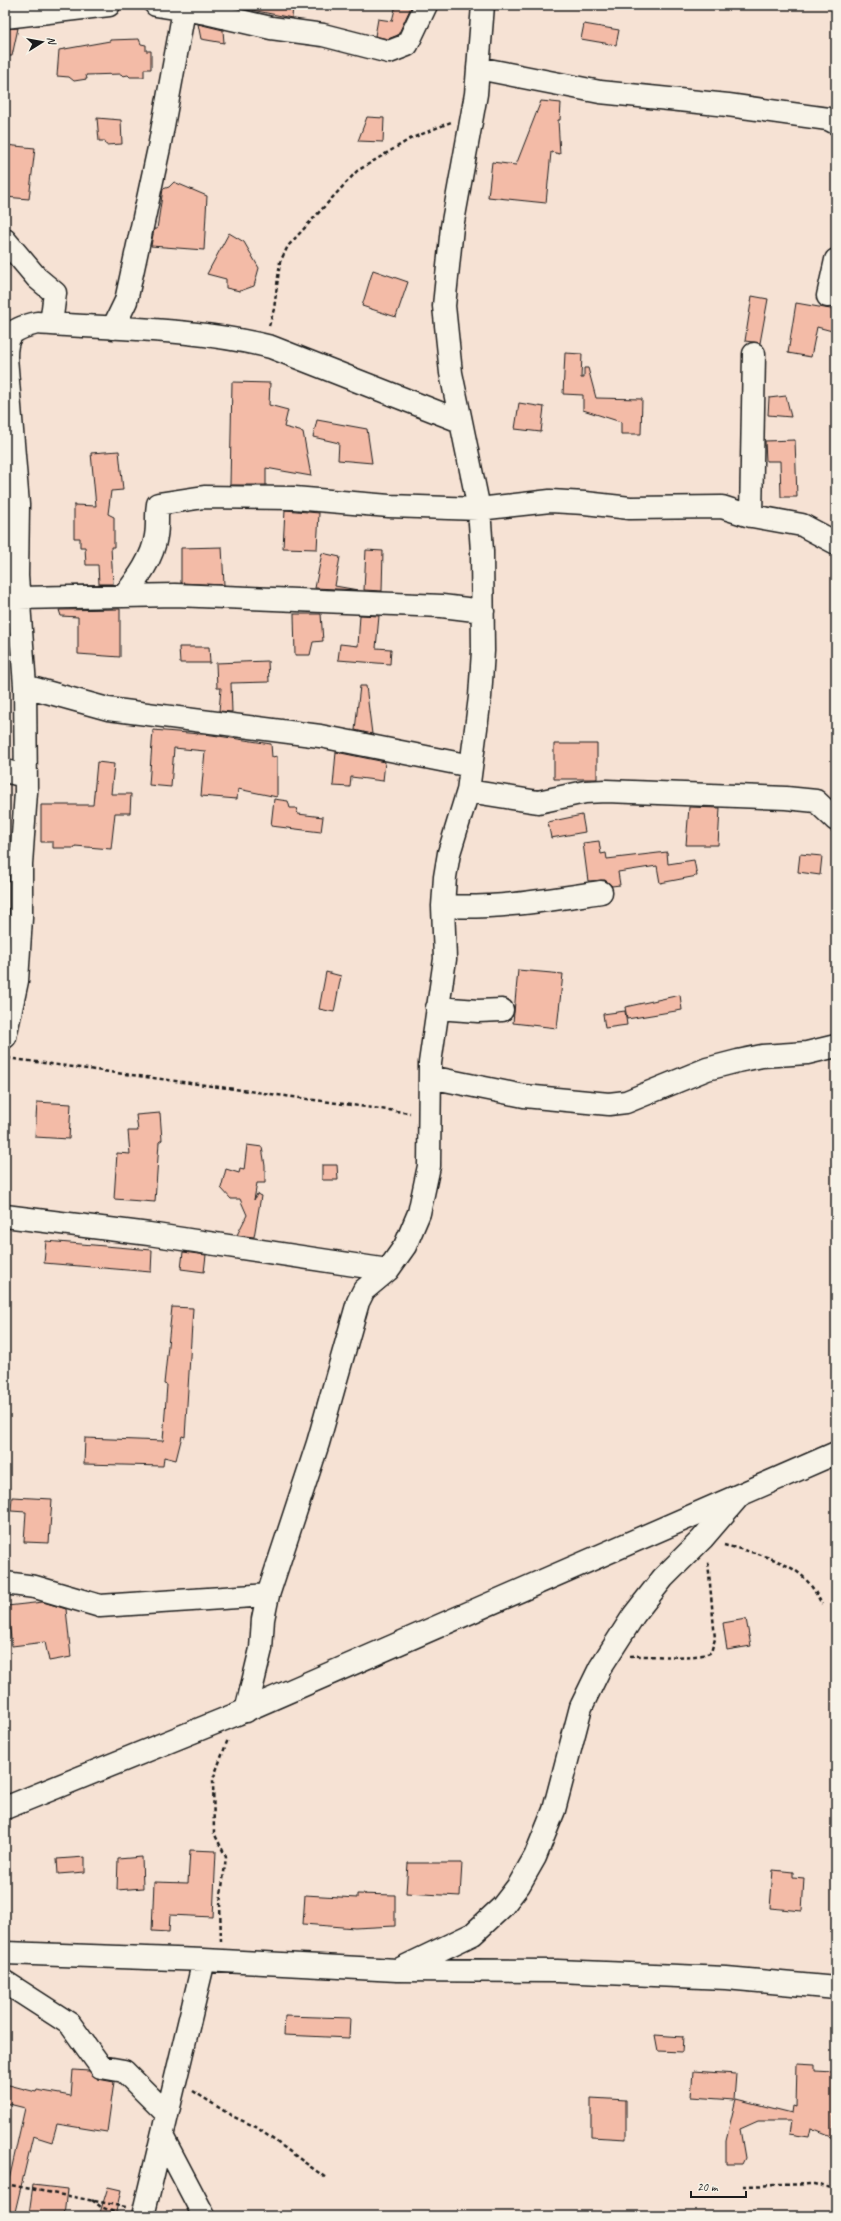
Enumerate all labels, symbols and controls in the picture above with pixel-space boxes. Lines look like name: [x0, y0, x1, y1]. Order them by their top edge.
north arrow: [22, 22, 62, 62]
text: N: [44, 35, 60, 47]
scale bar: [691, 2173, 746, 2199]
text: 20 m: [697, 2179, 719, 2195]

